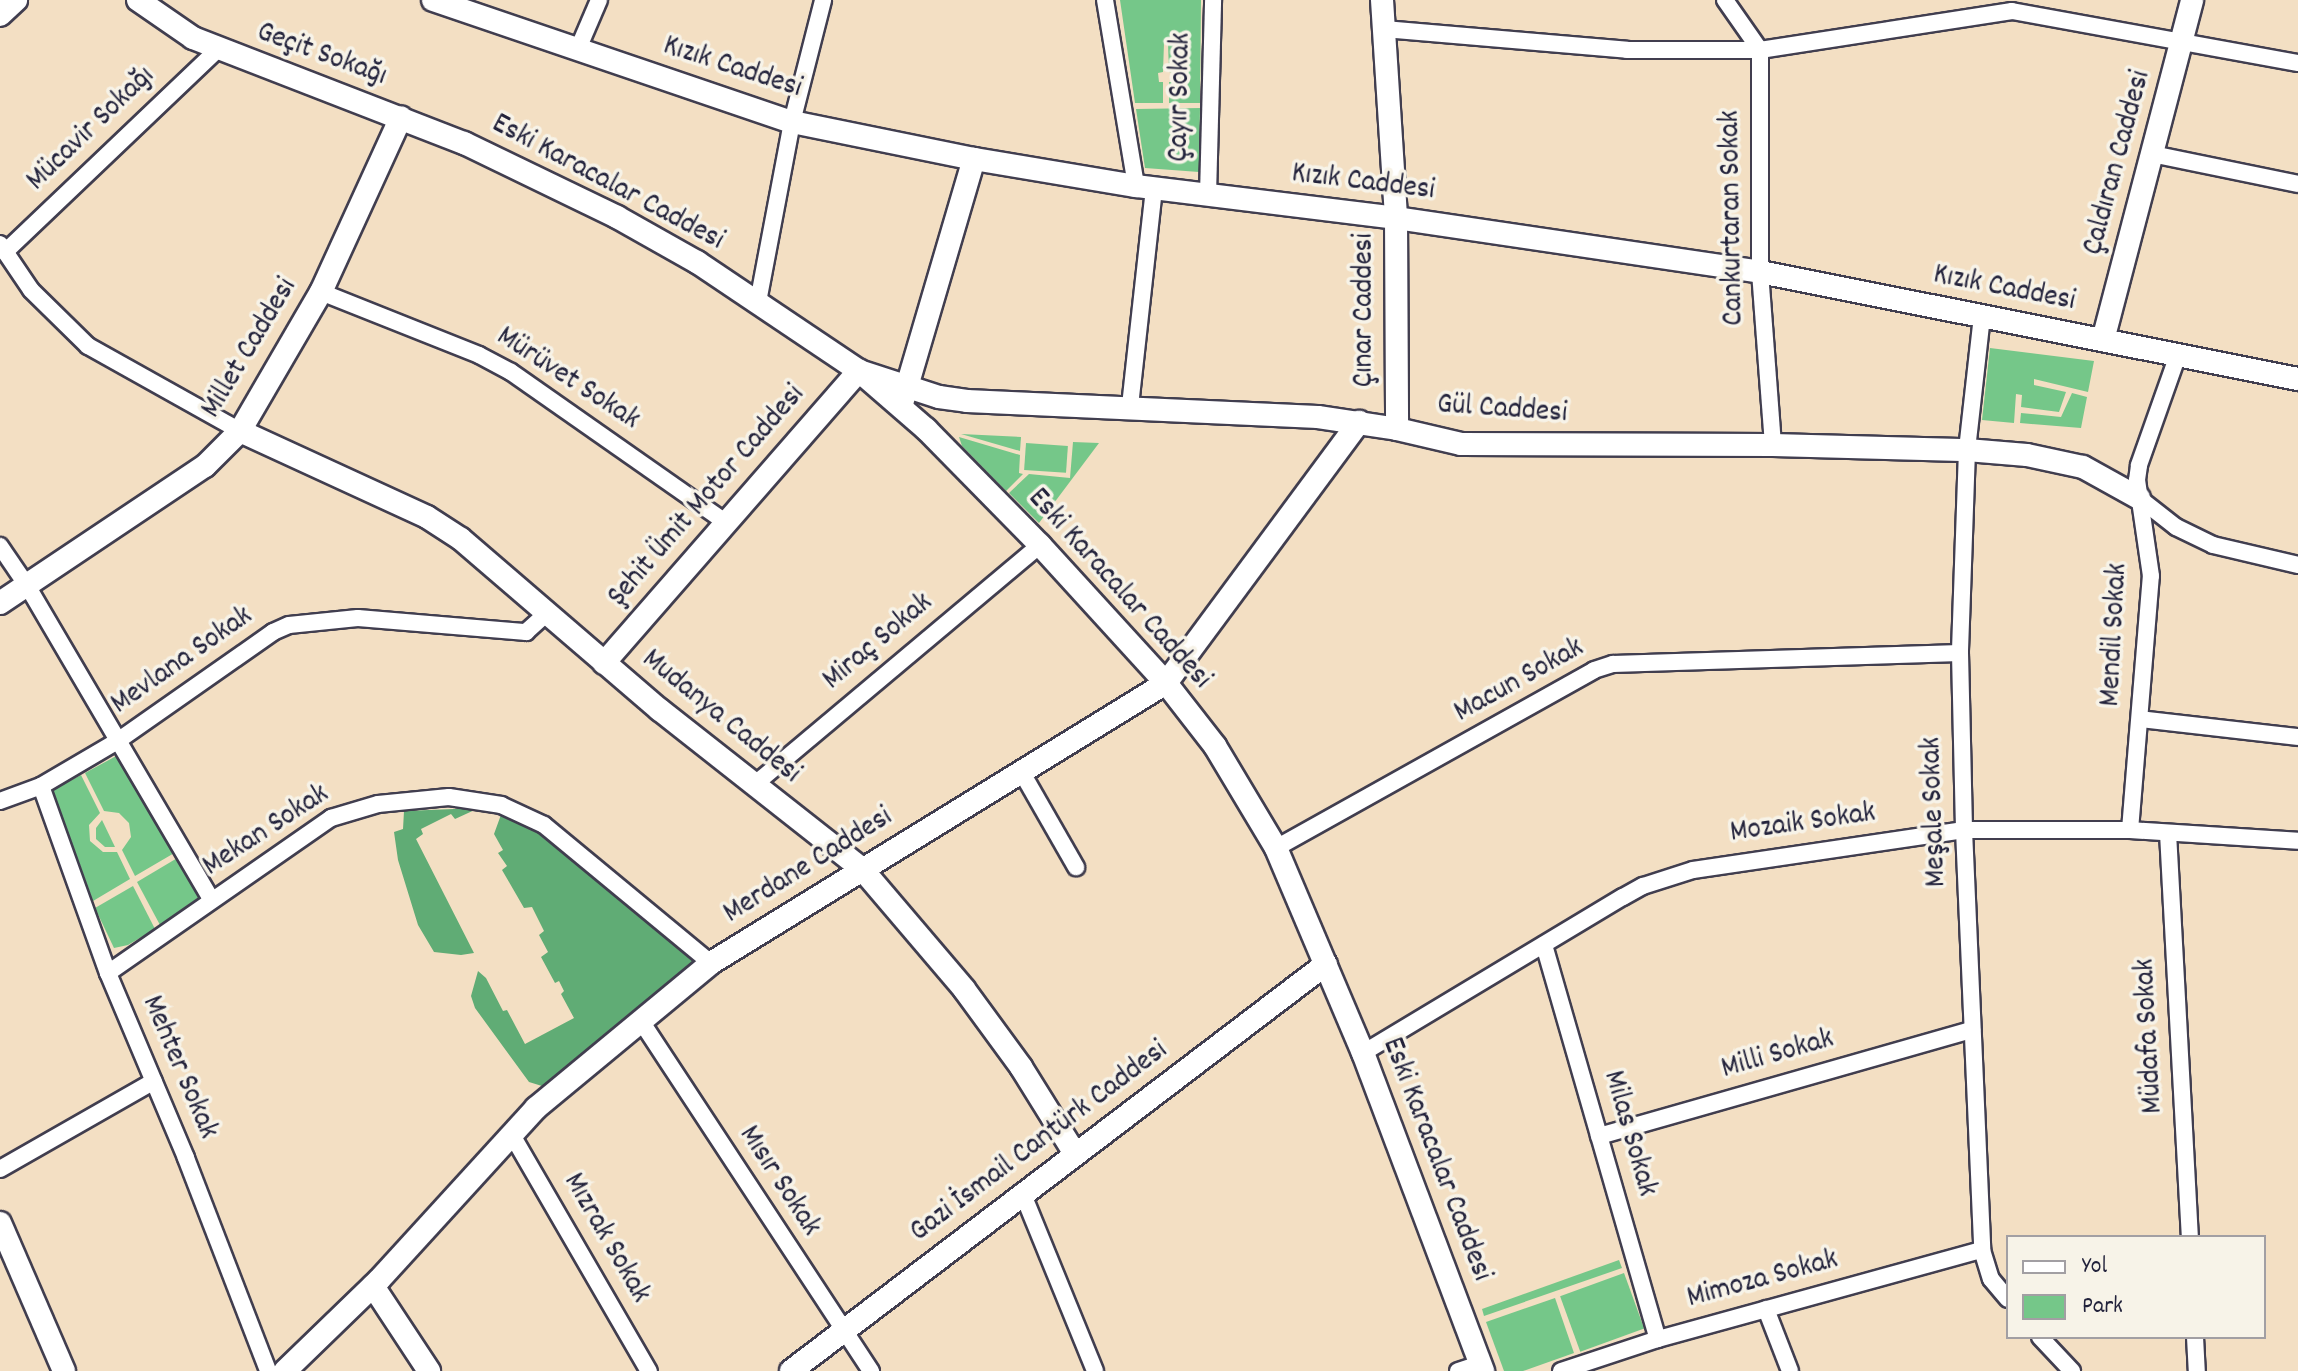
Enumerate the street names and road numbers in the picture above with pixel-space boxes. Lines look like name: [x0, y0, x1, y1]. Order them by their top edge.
street label: Geçit Sokağı: [251, 16, 391, 96]
street label: Kızık Caddesi: [658, 30, 806, 108]
street label: Çayır Sokak: [1163, 32, 1201, 162]
street label: Mücavir Sokağı: [20, 60, 164, 200]
street label: Çaldıran Caddesi: [2077, 67, 2161, 259]
street label: Eski Karacalar Caddesi: [485, 108, 729, 260]
street label: Cankurtaran Sokak: [1714, 110, 1754, 326]
street label: Kızık Caddesi: [1289, 157, 1437, 211]
street label: Çınar Caddesi: [1348, 233, 1384, 387]
street label: Kızık Caddesi: [1930, 259, 2078, 321]
street label: Millet Caddesi: [195, 273, 307, 425]
street label: Mürüvet Sokak: [489, 320, 645, 440]
street label: Şehit Ümit Motor Caddesi: [602, 379, 814, 615]
street label: Gül Caddesi: [1436, 388, 1568, 434]
street label: Eski Karacalar Caddesi: [1018, 482, 1218, 698]
street label: Mendil Sokak: [2094, 562, 2138, 708]
street label: Miraç Sokak: [817, 587, 941, 699]
street label: Mevlana Sokak: [105, 600, 261, 724]
street label: Macun Sokak: [1449, 632, 1591, 732]
street label: Mudanya Caddesi: [633, 643, 807, 793]
street label: Meşale Sokak: [1915, 736, 1957, 888]
street label: Mekan Sokak: [197, 778, 337, 886]
street label: Mozaik Sokak: [1728, 797, 1878, 853]
street label: Merdane Caddesi: [718, 801, 900, 933]
street label: Müdafa Sokak: [2129, 957, 2173, 1115]
street label: Mehter Sokak: [132, 991, 224, 1145]
street label: Milli Sokak: [1718, 1023, 1838, 1089]
street label: Eski Karacalar Caddesi: [1372, 1033, 1498, 1287]
street label: Gazi İsmail Cantürk Caddesi: [904, 1034, 1176, 1252]
street label: Milas Sokak: [1593, 1067, 1663, 1201]
street label: Mısır Sokak: [729, 1120, 827, 1244]
street label: Mızrak Sokak: [553, 1168, 657, 1310]
street label: Mimoza Sokak: [1684, 1244, 1842, 1318]

